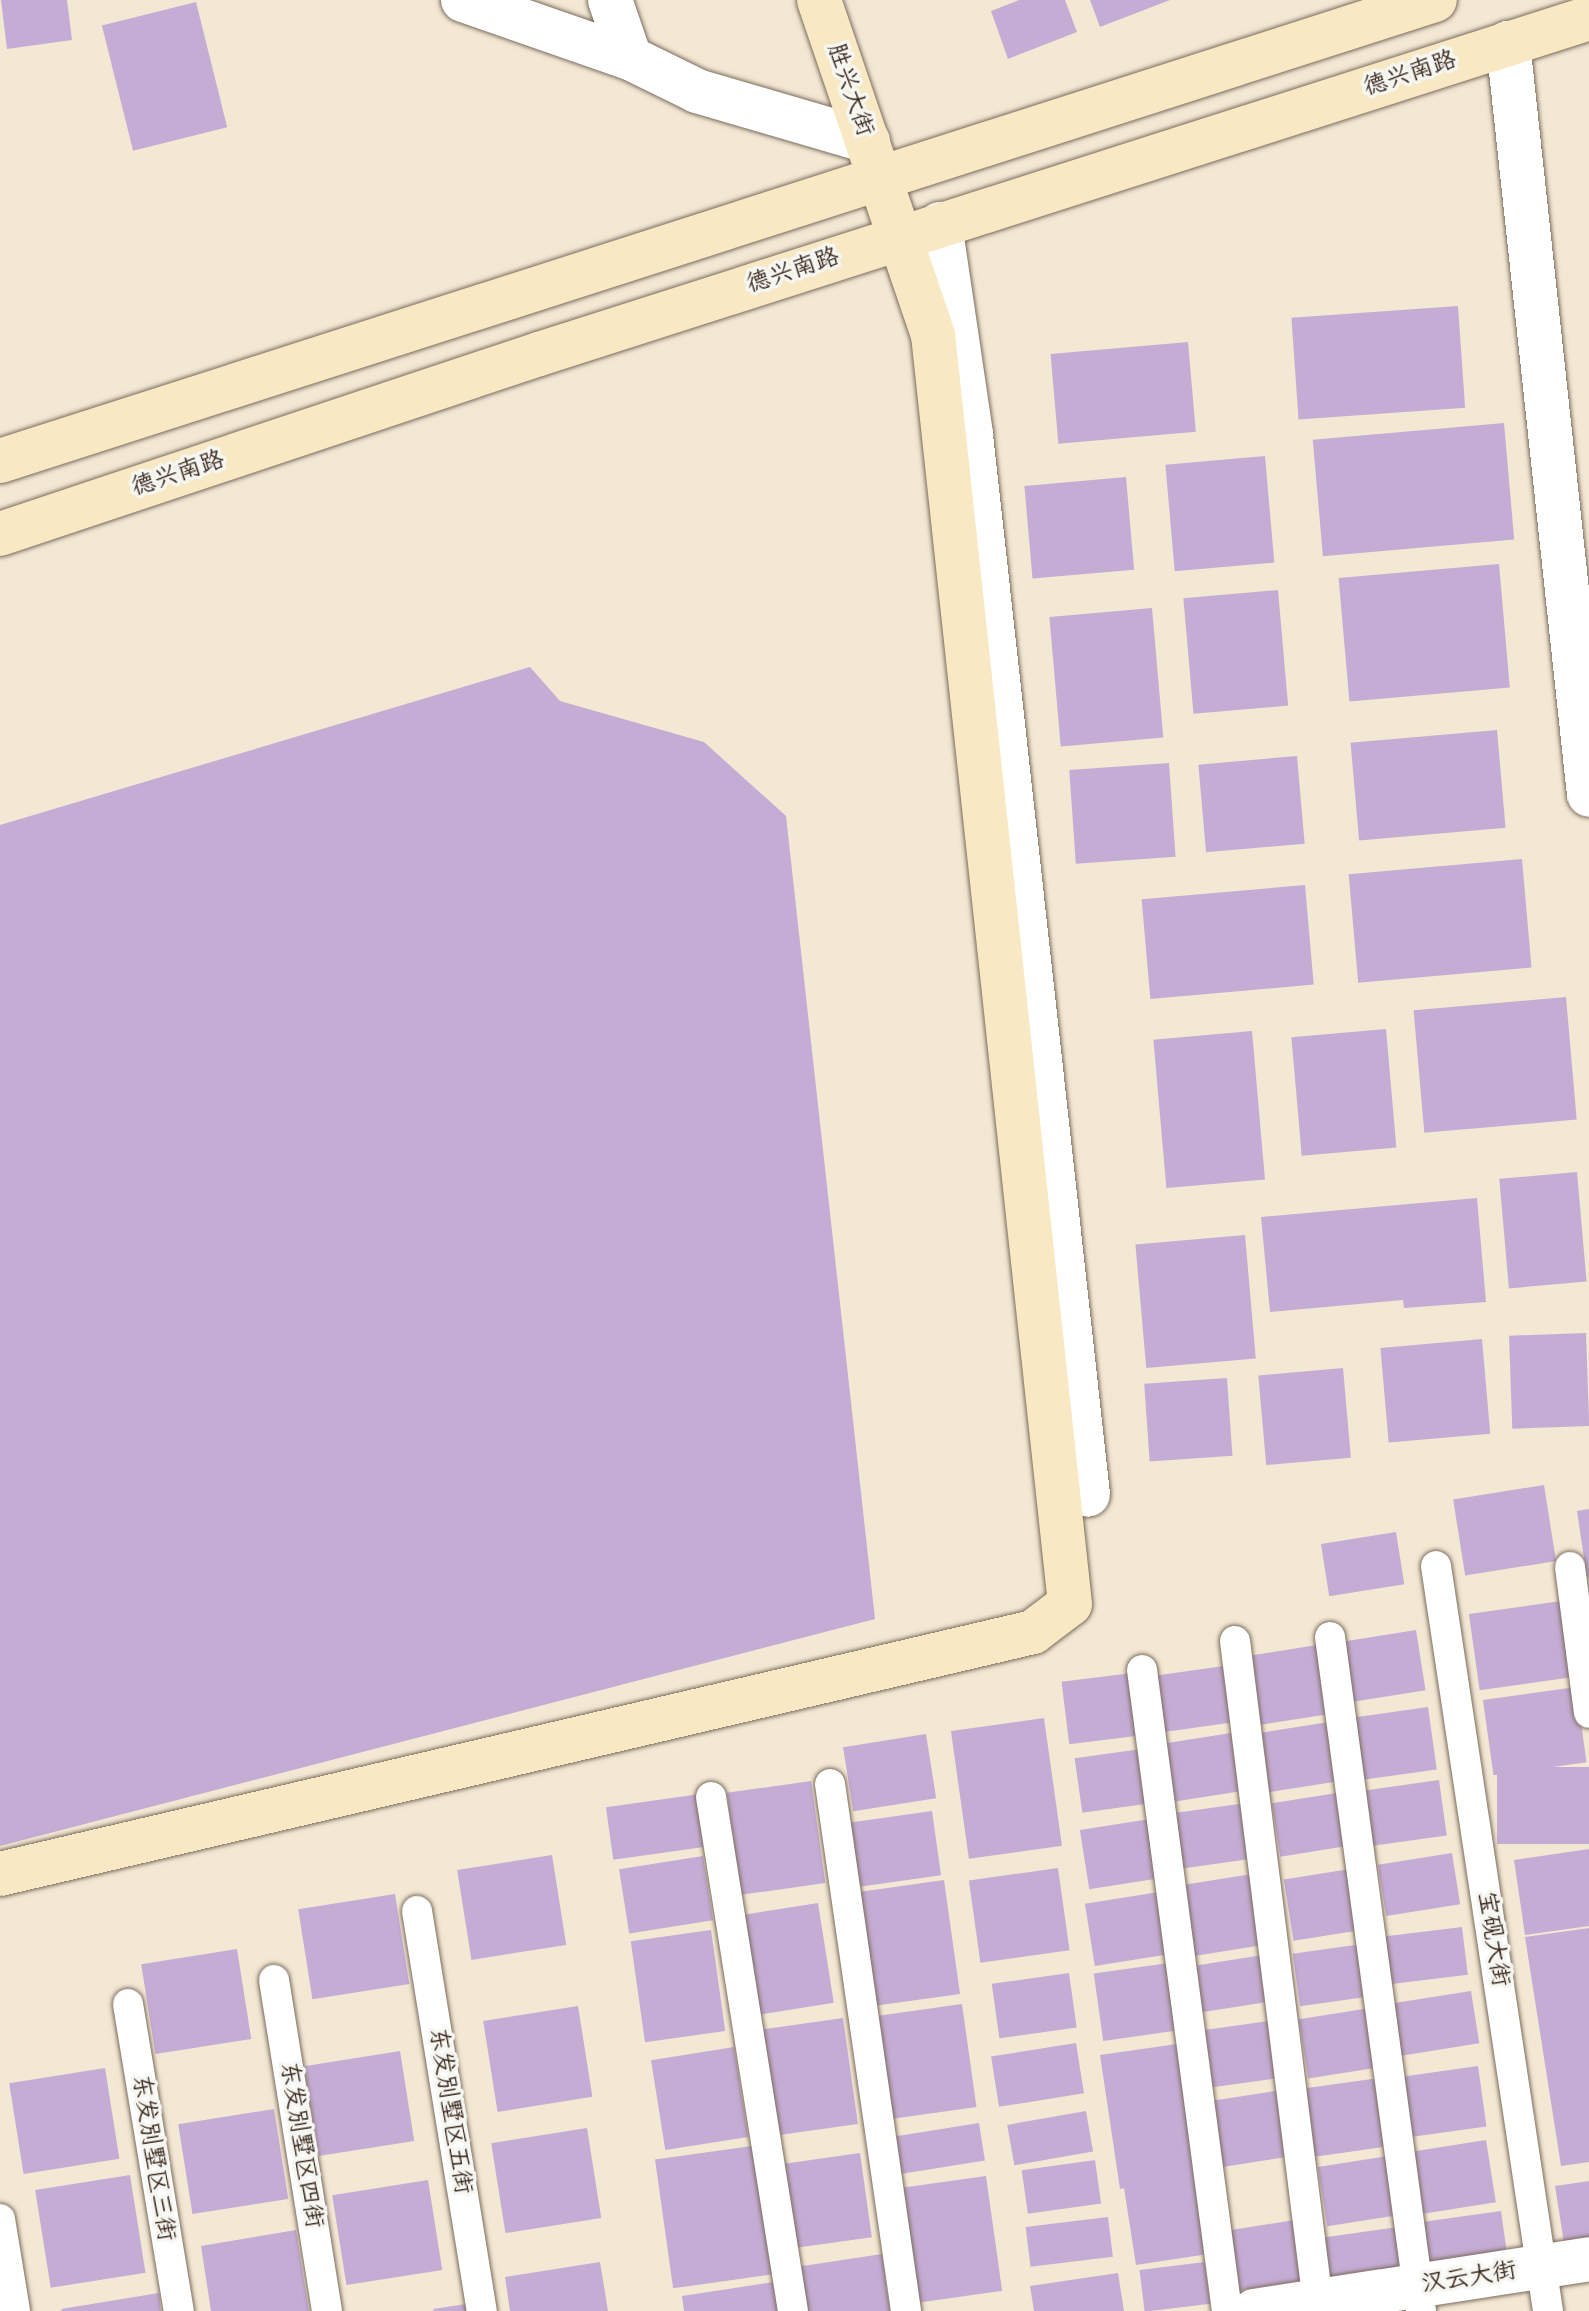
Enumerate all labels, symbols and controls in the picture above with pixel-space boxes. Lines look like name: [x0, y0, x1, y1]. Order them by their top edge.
street label: 胜兴大街: [821, 40, 879, 140]
street label: 德兴南路: [1360, 45, 1460, 103]
street label: 德兴南路: [743, 242, 843, 300]
street label: 德兴南路: [128, 445, 228, 503]
street label: 宝砚大街: [1471, 1889, 1515, 1989]
street label: 东发别墅区五街: [423, 2026, 477, 2196]
street label: 东发别墅区四街: [274, 2060, 328, 2230]
street label: 东发别墅区三街: [126, 2073, 180, 2243]
street label: 汉云大街: [1419, 2256, 1519, 2300]

